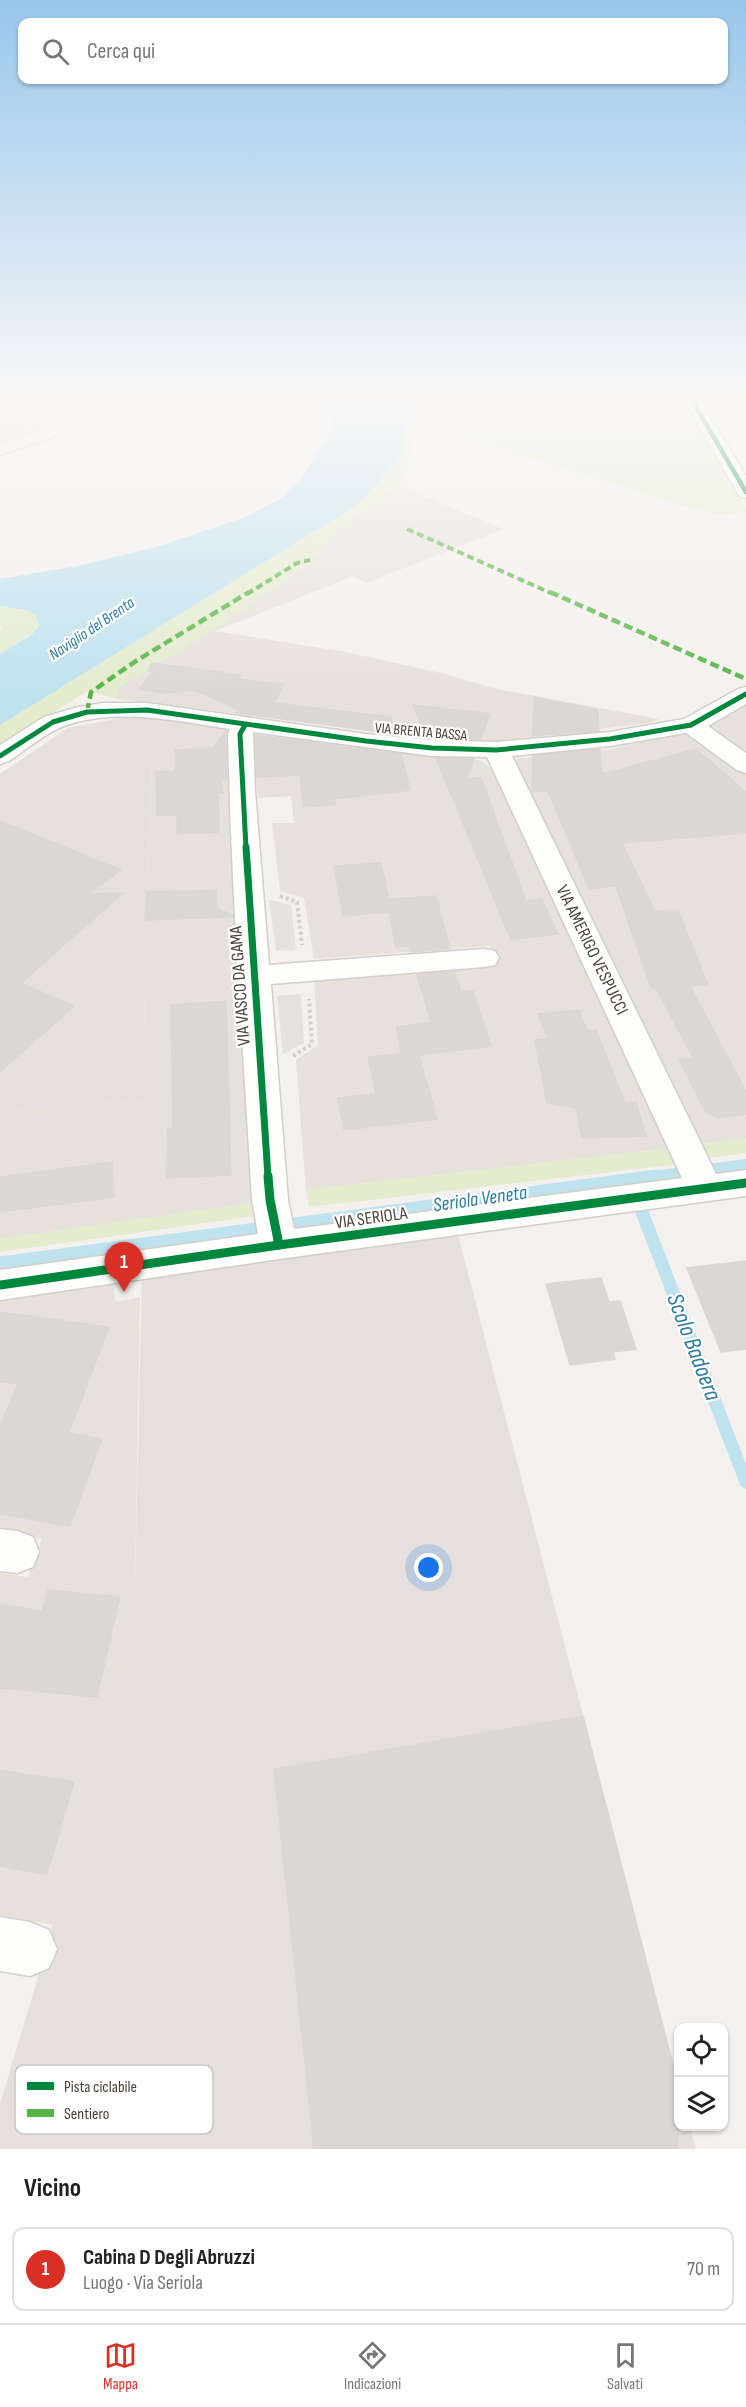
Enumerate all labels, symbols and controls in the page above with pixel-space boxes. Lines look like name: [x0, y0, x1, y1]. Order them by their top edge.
search box: [18, 18, 728, 84]
icon: search: [39, 35, 72, 68]
text: Cerca qui: [87, 38, 155, 65]
water label: Naviglio del Brenta: [46, 593, 139, 664]
street label: VIA BRENTA BASSA: [374, 719, 468, 746]
street label: VIA AMERIGO VESPUCCI: [552, 882, 632, 1018]
street label: VIA VASCO DA GAMA: [225, 925, 255, 1047]
water label: Seriola Veneta: [431, 1181, 529, 1217]
street label: VIA SERIOLA: [333, 1202, 409, 1233]
pin: 1: [104, 1242, 144, 1292]
water label: Scolo Badoera: [660, 1289, 728, 1405]
your location: [414, 1553, 443, 1582]
map controls: [674, 2023, 728, 2131]
button: locate: [674, 2023, 728, 2077]
legend: [15, 2065, 213, 2134]
button: layers: [674, 2077, 728, 2131]
text: Pista ciclabile: [64, 2078, 137, 2097]
text: Sentiero: [64, 2105, 110, 2124]
text: Vicino: [24, 2173, 81, 2204]
text: Cabina D Degli Abruzzi: [83, 2244, 255, 2271]
text: 1: [42, 2257, 49, 2281]
text: 70 m: [687, 2257, 720, 2281]
text: Luogo · Via Seriola: [83, 2271, 203, 2295]
tab: Mappa: [103, 2339, 138, 2394]
tab: Indicazioni: [344, 2339, 401, 2394]
tab: Salvati: [607, 2339, 643, 2394]

